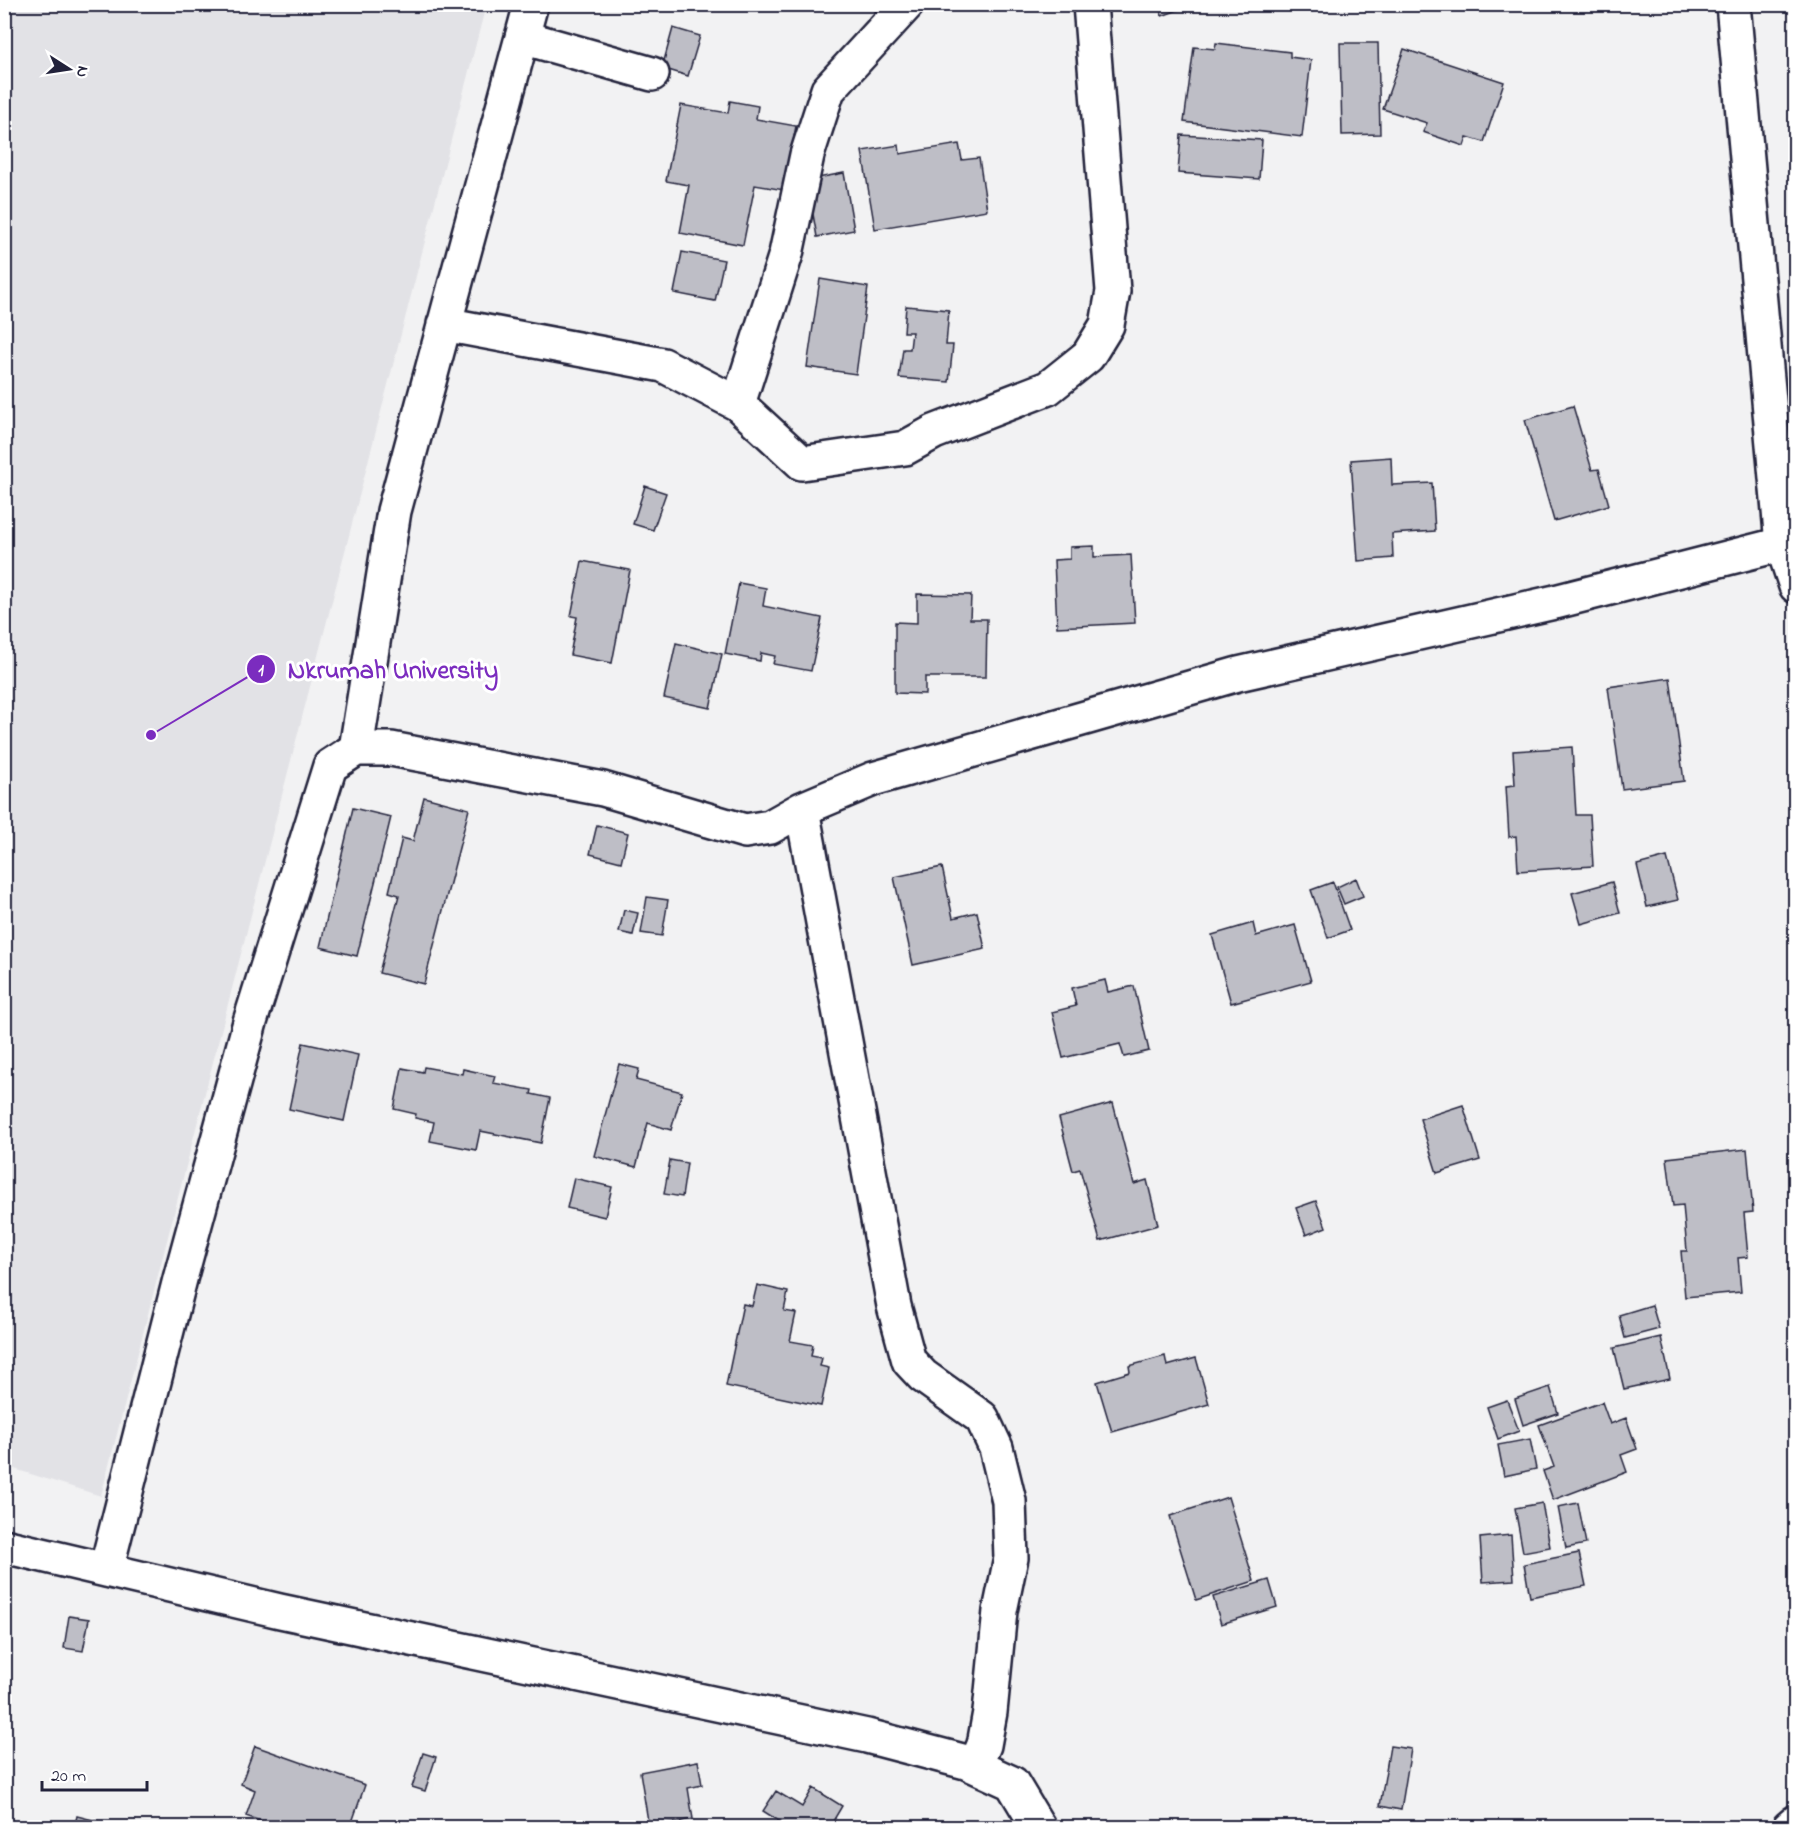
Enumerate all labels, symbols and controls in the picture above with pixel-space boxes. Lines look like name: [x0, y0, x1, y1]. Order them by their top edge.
north arrow: [39, 39, 99, 99]
text: N: [69, 64, 95, 80]
callout: Nkrumah University: [246, 647, 511, 691]
text: Nkrumah University: [288, 653, 498, 691]
text: 1: [258, 658, 264, 684]
scale bar: [42, 1754, 147, 1792]
text: 20 m: [51, 1764, 86, 1790]

